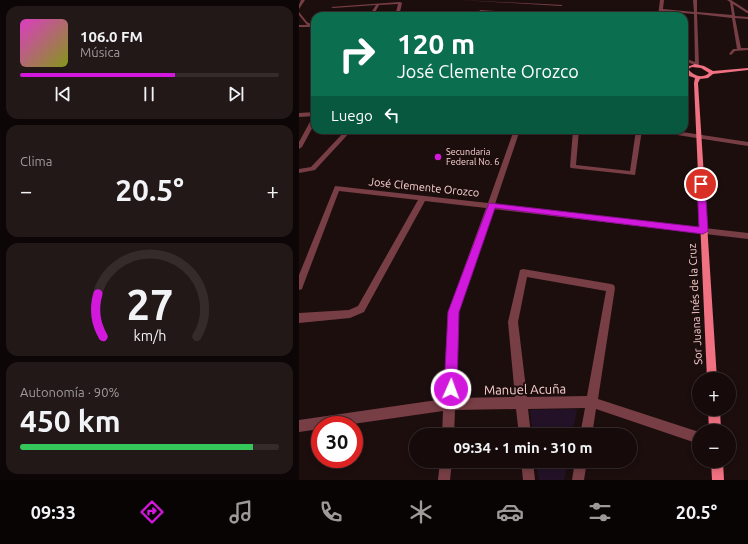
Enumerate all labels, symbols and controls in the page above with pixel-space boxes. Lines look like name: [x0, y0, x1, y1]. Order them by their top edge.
text: 106.0 FM: [80, 28, 143, 45]
icon: right: [331, 28, 383, 80]
text: 120 m: [397, 28, 475, 59]
text: Música: [80, 45, 120, 59]
text: José Clemente Orozco: [397, 61, 579, 81]
icon: previous: [52, 83, 74, 105]
icon: pause: [138, 83, 160, 105]
icon: next: [225, 83, 247, 105]
icon: left: [381, 104, 403, 126]
text: Luego: [331, 107, 373, 124]
place label: Secundaria Federal No. 6: [446, 147, 499, 167]
marker: Secundaria Federal No. 6: [433, 152, 443, 162]
text: Clima: [20, 154, 52, 168]
pin: [684, 167, 718, 201]
text: 20.5°: [115, 173, 184, 207]
icon: arrive: [690, 173, 712, 195]
street label: José Clemente Orozco: [368, 175, 480, 199]
text: −: [20, 178, 32, 203]
text: +: [267, 178, 279, 203]
street label: Sor Juana Inés de la Cruz: [686, 243, 704, 365]
text: 27: [126, 281, 173, 328]
text: km/h: [133, 328, 166, 344]
position arrow: [430, 368, 472, 410]
map controls: [692, 372, 736, 468]
button: +: [692, 372, 736, 416]
street label: Manuel Acuña: [484, 381, 566, 397]
text: Autonomía · 90%: [20, 385, 119, 399]
text: 450 km: [20, 404, 121, 438]
speed limit sign: 30: [311, 416, 363, 468]
button: −: [692, 424, 736, 468]
text: 09:34 · 1 min · 310 m: [454, 439, 592, 456]
icon: directions: [138, 498, 166, 526]
icon: music: [227, 498, 255, 526]
icon: phone: [317, 498, 345, 526]
icon: climate: [407, 498, 435, 526]
icon: car: [496, 498, 524, 526]
icon: filters: [586, 498, 614, 526]
text: 09:33: [31, 502, 76, 522]
text: 20.5°: [676, 502, 717, 522]

